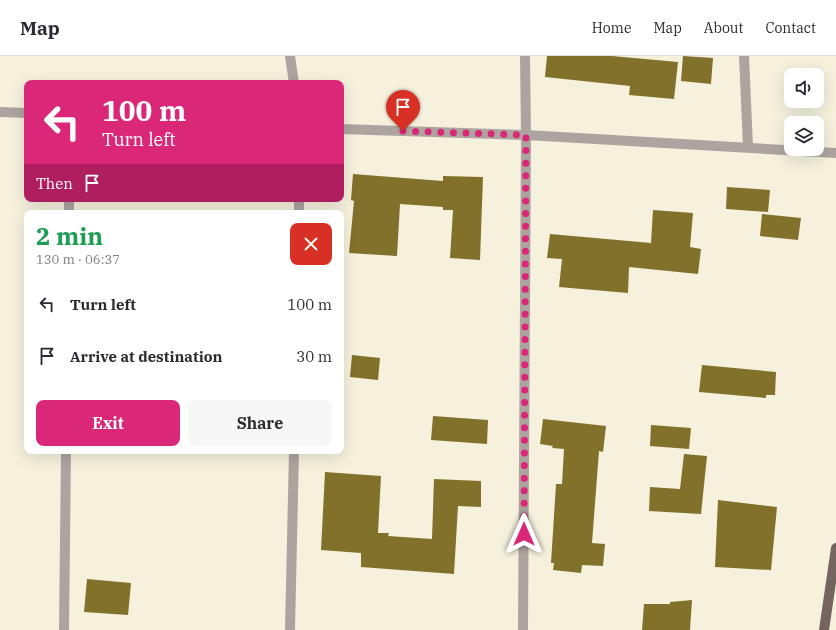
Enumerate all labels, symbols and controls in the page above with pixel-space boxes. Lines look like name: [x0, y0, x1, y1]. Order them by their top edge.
text: Map: [20, 16, 60, 40]
text: Home: [592, 19, 631, 37]
text: Map: [653, 19, 682, 37]
text: About: [704, 19, 743, 37]
text: Contact: [765, 19, 816, 37]
map controls: [784, 68, 824, 156]
button: sound: [784, 68, 824, 108]
pin: [386, 90, 420, 131]
text: 100 m: [102, 92, 186, 129]
icon: left: [36, 96, 88, 148]
icon: arrive: [392, 96, 414, 118]
button: layers: [784, 116, 824, 156]
text: Turn left: [102, 128, 176, 151]
icon: arrive: [81, 172, 103, 194]
text: Then: [36, 174, 73, 193]
text: 2 min: [36, 220, 103, 252]
button: close: [290, 223, 332, 265]
text: 130 m · 06:37: [36, 251, 120, 268]
icon: left: [36, 293, 58, 315]
text: Turn left: [70, 295, 136, 314]
text: 100 m: [287, 295, 332, 314]
icon: arrive: [36, 345, 58, 367]
text: Arrive at destination: [70, 347, 222, 366]
text: 30 m: [296, 347, 332, 366]
button: Exit: [36, 400, 180, 446]
button: Share: [188, 400, 332, 446]
position arrow: [503, 513, 545, 555]

